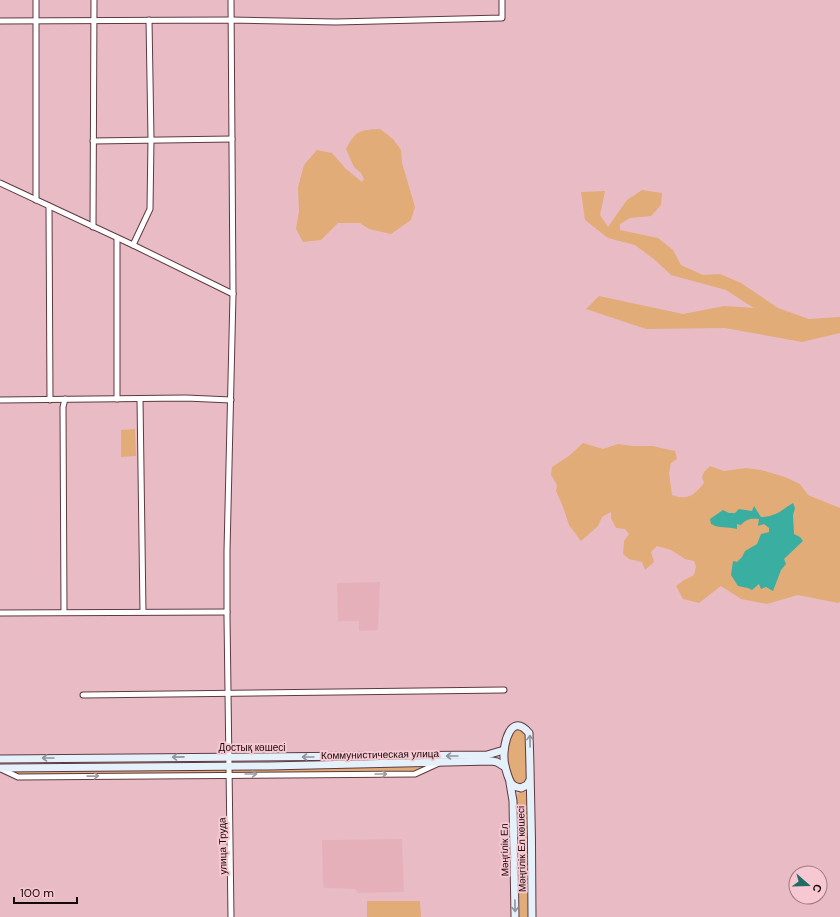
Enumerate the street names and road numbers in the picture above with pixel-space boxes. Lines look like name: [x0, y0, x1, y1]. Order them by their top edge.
street label: Достық көшесі: [219, 741, 286, 754]
street label: Коммунистическая улица: [321, 747, 440, 762]
street label: Мәңгілік Ел көшесі: [514, 806, 529, 892]
street label: улица Труда: [215, 817, 229, 875]
street label: Мәңгілік Ел: [498, 823, 511, 877]

